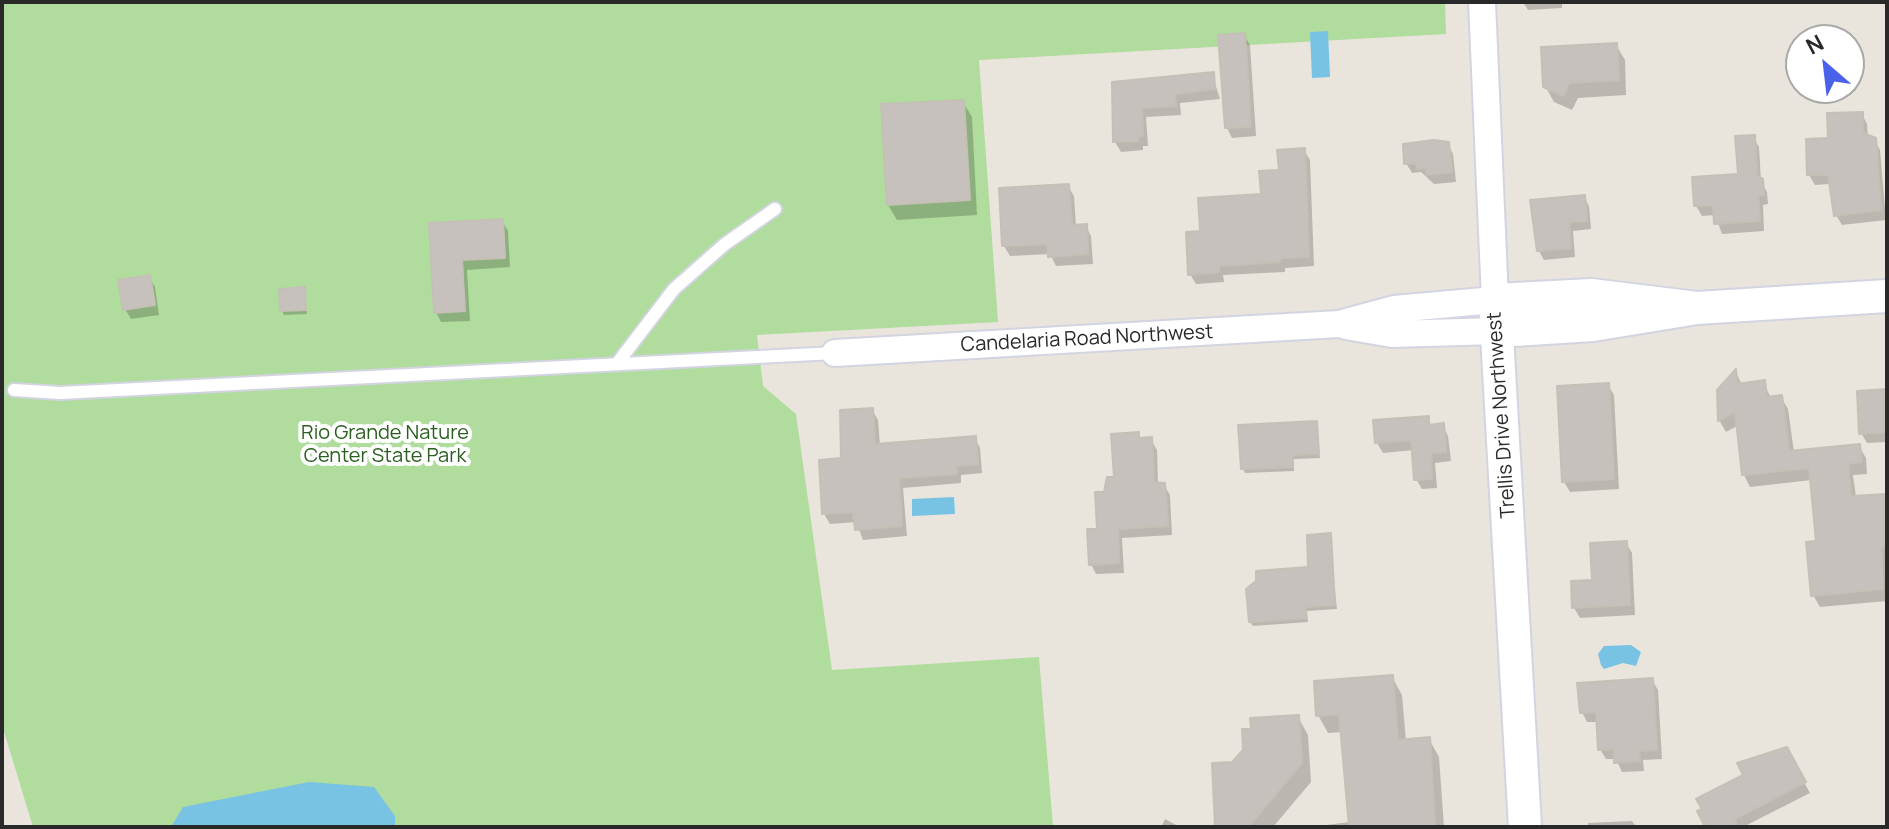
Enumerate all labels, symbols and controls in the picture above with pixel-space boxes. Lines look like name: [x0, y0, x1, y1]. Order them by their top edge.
north arrow: [1785, 24, 1865, 104]
text: N: [1801, 28, 1829, 62]
street label: Trellis Drive Northwest: [1483, 311, 1521, 519]
street label: Candelaria Road Northwest: [960, 320, 1214, 358]
park label: Rio Grande Nature Center State Park: [301, 421, 469, 468]

